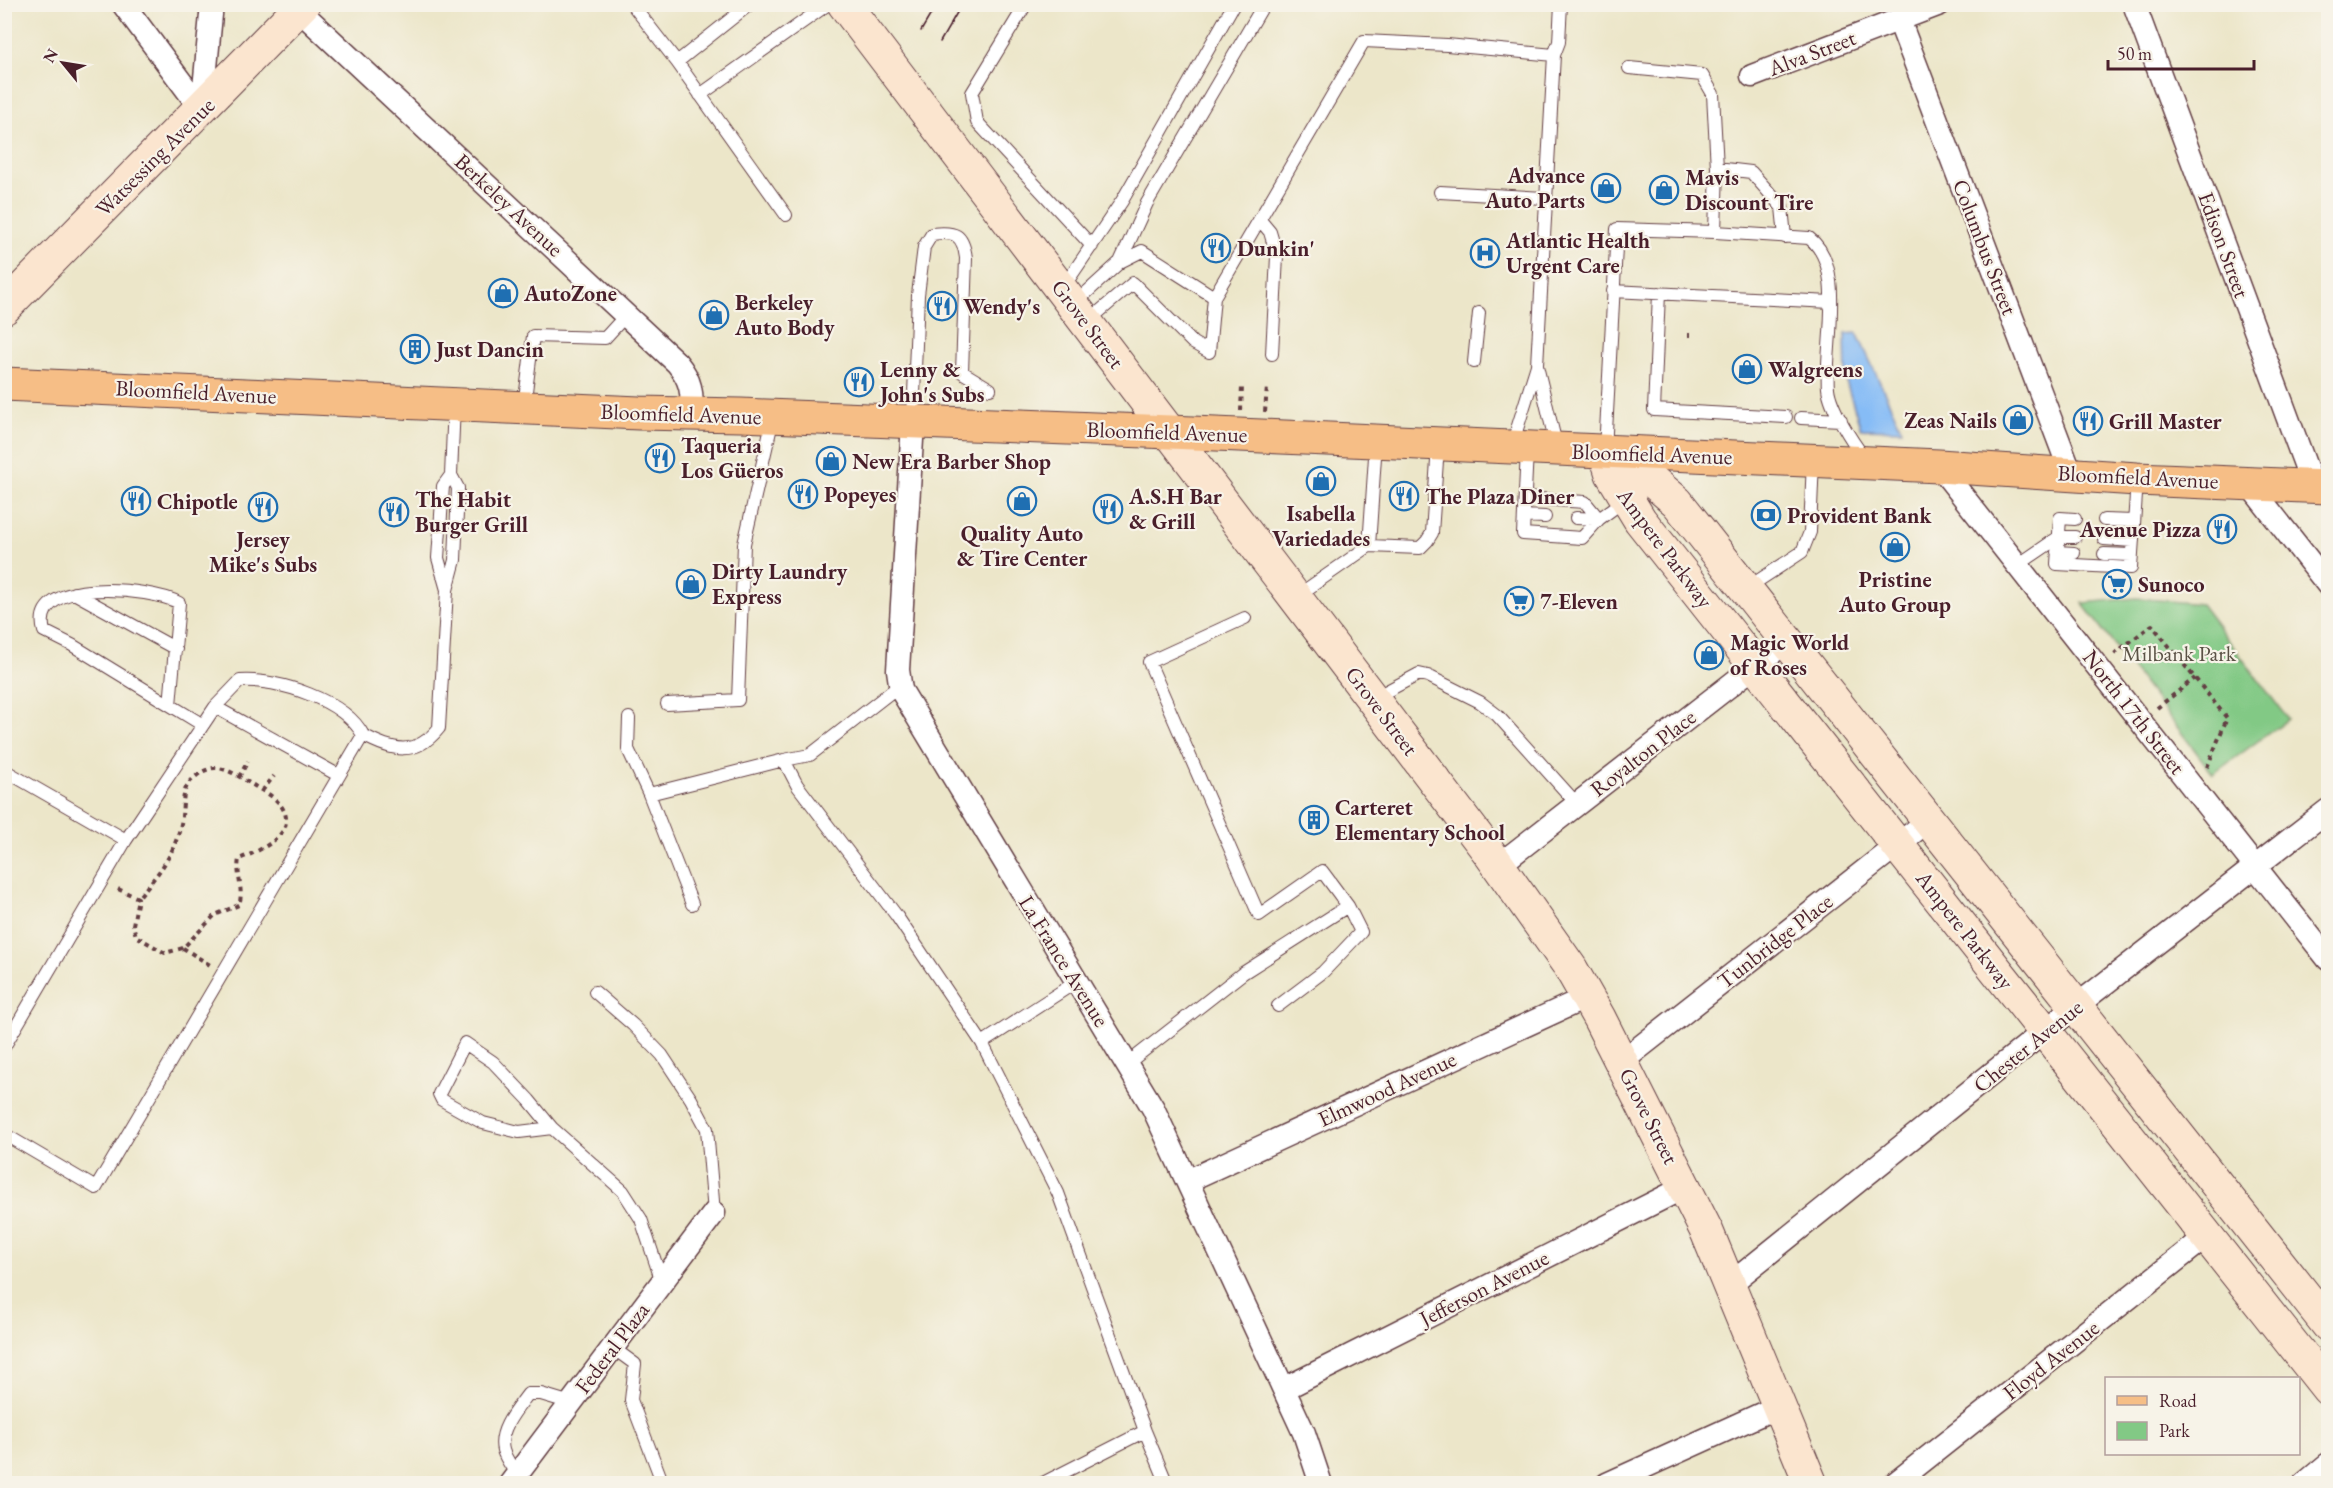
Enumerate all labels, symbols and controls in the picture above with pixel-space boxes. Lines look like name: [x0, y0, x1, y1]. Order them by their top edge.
street label: Alva Street: [1763, 23, 1860, 83]
north arrow: [33, 33, 93, 93]
scale bar: [2108, 33, 2254, 71]
text: 50 m: [2117, 42, 2152, 65]
text: N: [38, 45, 63, 67]
street label: Watsessing Avenue: [89, 91, 221, 223]
street label: Berkeley Avenue: [448, 147, 570, 263]
place label: Advance Auto Parts: [1484, 161, 1585, 215]
place label: Mavis Discount Tire: [1685, 163, 1813, 217]
shop icon: Advance Auto Parts: [1590, 172, 1622, 204]
shop icon: Mavis Discount Tire: [1648, 174, 1680, 206]
street label: Columbus Street: [1946, 175, 2024, 319]
street label: Edison Street: [2191, 188, 2257, 302]
place label: Atlantic Health Urgent Care: [1505, 226, 1650, 280]
restaurant icon: Dunkin': [1200, 232, 1232, 264]
place label: Dunkin': [1237, 234, 1315, 263]
hospital icon: Atlantic Health Urgent Care: [1469, 237, 1501, 269]
street label: Grove Street: [1045, 274, 1131, 374]
shop icon: AutoZone: [487, 277, 519, 309]
place label: AutoZone: [523, 279, 617, 308]
place label: Berkeley Auto Body: [734, 288, 835, 342]
restaurant icon: Wendy's: [926, 290, 958, 322]
place label: Wendy's: [963, 292, 1040, 321]
shop icon: Berkeley Auto Body: [698, 299, 730, 331]
building icon: Just Dancin: [399, 333, 431, 365]
place label: Just Dancin: [434, 335, 545, 364]
shop icon: Walgreens: [1731, 353, 1763, 385]
place label: Lenny & John's Subs: [878, 355, 985, 409]
place label: Walgreens: [1768, 355, 1863, 384]
restaurant icon: Lenny & John's Subs: [843, 366, 875, 398]
street label: Bloomfield Avenue: [115, 373, 278, 411]
street label: Bloomfield Avenue: [600, 397, 762, 431]
shop icon: Zeas Nails: [2002, 404, 2034, 436]
restaurant icon: Grill Master: [2072, 405, 2104, 437]
place label: Zeas Nails: [1904, 406, 1997, 435]
place label: Grill Master: [2109, 407, 2223, 436]
street label: Bloomfield Avenue: [1086, 415, 1248, 449]
place label: Taqueria Los Güeros: [681, 431, 783, 485]
street label: Bloomfield Avenue: [1571, 437, 1733, 471]
restaurant icon: Taqueria Los Güeros: [644, 442, 676, 474]
shop icon: New Era Barber Shop: [815, 445, 847, 477]
place label: New Era Barber Shop: [852, 447, 1051, 476]
street label: Bloomfield Avenue: [2057, 458, 2220, 496]
shop icon: Isabella Variedades: [1305, 465, 1337, 497]
restaurant icon: Popeyes: [787, 478, 819, 510]
place label: Popeyes: [824, 480, 896, 509]
restaurant icon: The Plaza Diner: [1388, 480, 1420, 512]
street label: Ampere Parkway: [1610, 481, 1720, 614]
place label: A.S.H Bar & Grill: [1128, 482, 1223, 536]
place label: The Plaza Diner: [1425, 482, 1575, 511]
restaurant icon: Chipotle: [120, 485, 152, 517]
place label: The Habit Burger Grill: [415, 485, 528, 539]
shop icon: Quality Auto & Tire Center: [1006, 485, 1038, 517]
place label: Chipotle: [157, 487, 238, 516]
restaurant icon: Jersey Mike's Subs: [247, 491, 279, 523]
restaurant icon: A.S.H Bar & Grill: [1092, 493, 1124, 525]
restaurant icon: The Habit Burger Grill: [378, 496, 410, 528]
place label: Isabella Variedades: [1272, 499, 1370, 553]
bank icon: Provident Bank: [1750, 499, 1782, 531]
place label: Provident Bank: [1787, 501, 1932, 530]
restaurant icon: Avenue Pizza: [2206, 513, 2238, 545]
place label: Avenue Pizza: [2079, 515, 2201, 544]
place label: Quality Auto & Tire Center: [957, 519, 1088, 573]
place label: Jersey Mike's Subs: [209, 525, 317, 579]
shop icon: Pristine Auto Group: [1879, 531, 1911, 563]
place label: Dirty Laundry Express: [712, 557, 848, 611]
place label: Pristine Auto Group: [1838, 565, 1951, 619]
shop icon: Dirty Laundry Express: [675, 568, 707, 600]
supermarket icon: Sunoco: [2101, 568, 2133, 600]
place label: Sunoco: [2138, 570, 2205, 599]
supermarket icon: 7-Eleven: [1503, 585, 1535, 617]
place label: 7-Eleven: [1540, 587, 1618, 616]
place label: Magic World of Roses: [1730, 628, 1849, 682]
shop icon: Magic World of Roses: [1693, 639, 1725, 671]
park label: Milbank Park: [2122, 639, 2237, 668]
street label: North 17th Street: [2076, 644, 2192, 780]
street label: Grove Street: [1339, 661, 1425, 761]
street label: Royalton Place: [1584, 702, 1702, 803]
place label: Carteret Elementary School: [1335, 793, 1505, 847]
building icon: Carteret Elementary School: [1298, 804, 1330, 836]
street label: Ampere Parkway: [1909, 864, 2021, 996]
street label: Tunbridge Place: [1711, 887, 1839, 995]
street label: La France Avenue: [1012, 890, 1116, 1032]
street label: Chester Avenue: [1967, 993, 2089, 1099]
street label: Elmwood Avenue: [1313, 1044, 1461, 1134]
street label: Grove Street: [1612, 1063, 1686, 1169]
street label: Jefferson Avenue: [1413, 1243, 1554, 1334]
street label: Federal Plaza: [568, 1296, 656, 1400]
street label: Floyd Avenue: [1997, 1313, 2105, 1407]
legend: [2105, 1377, 2300, 1455]
text: Road: [2159, 1389, 2198, 1412]
text: Park: [2159, 1419, 2190, 1442]

